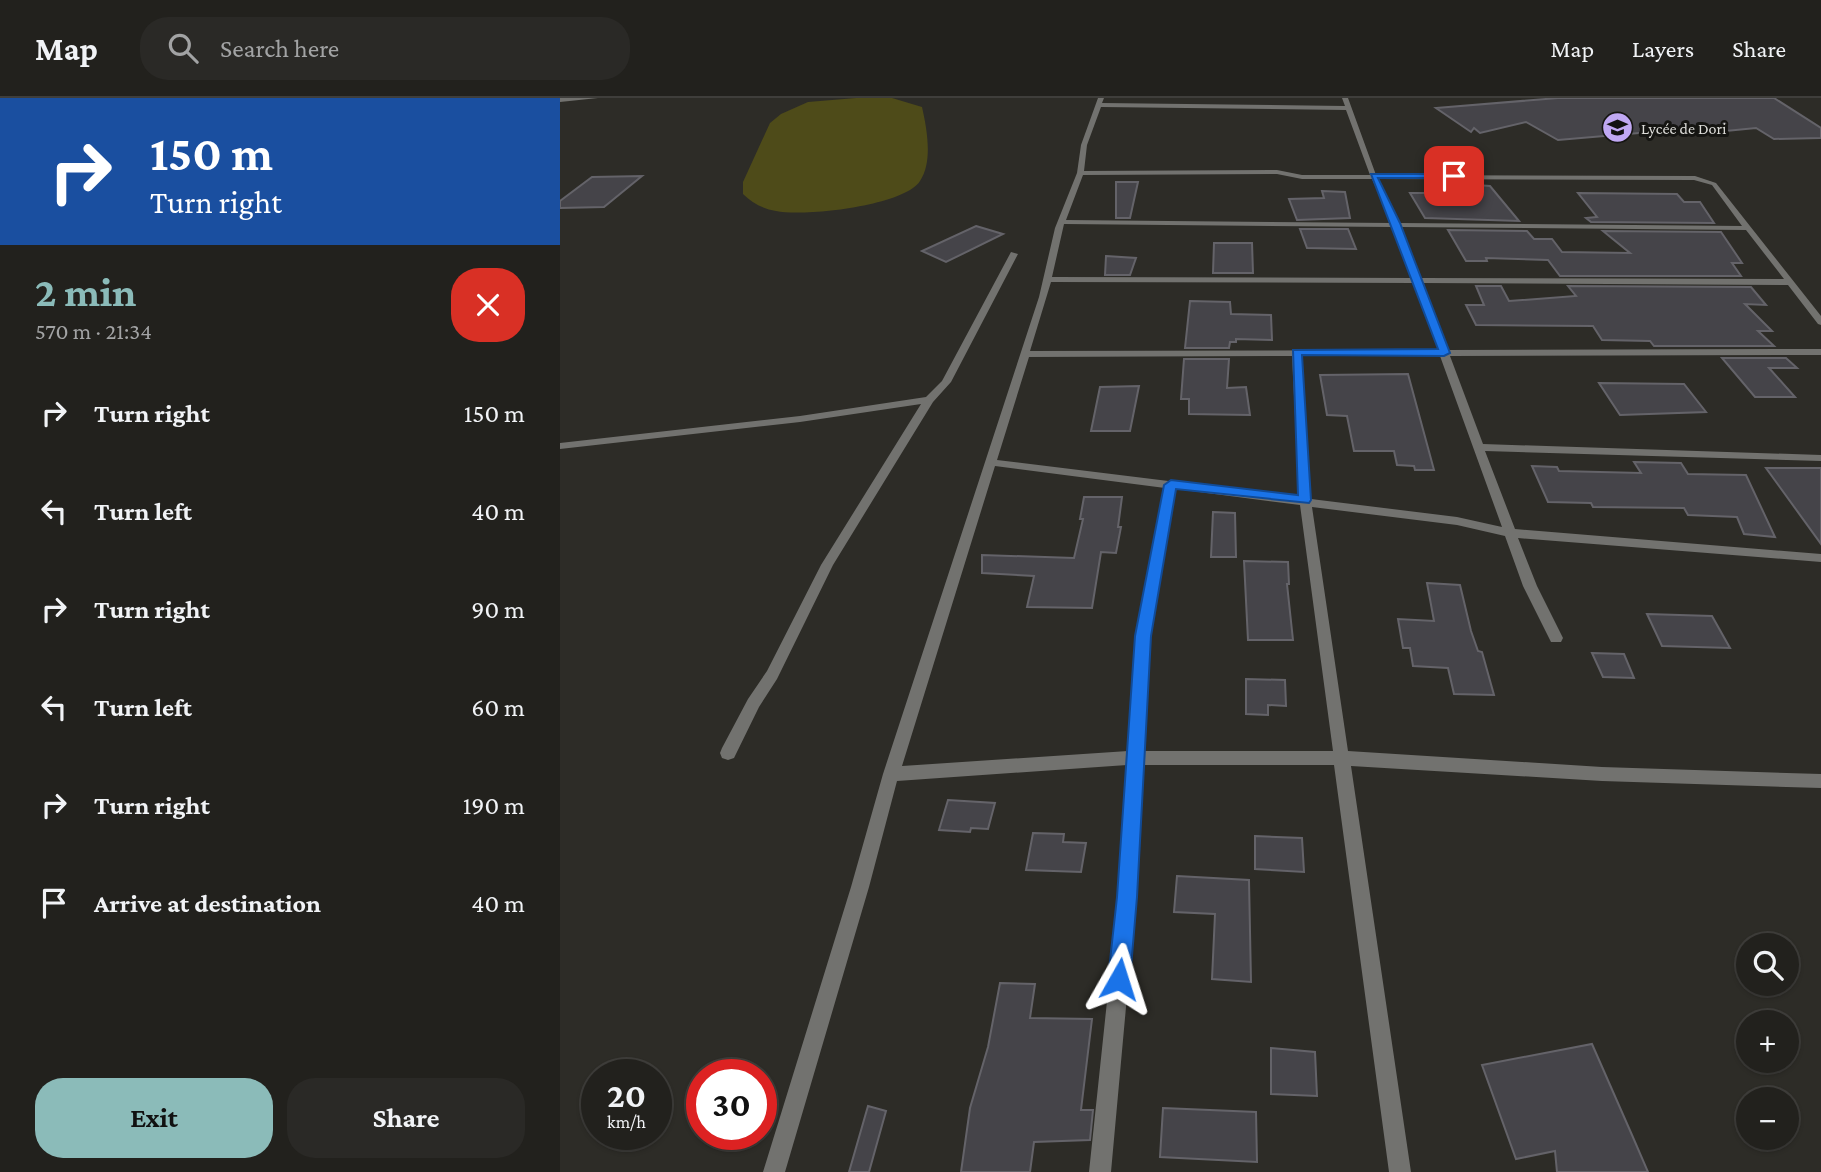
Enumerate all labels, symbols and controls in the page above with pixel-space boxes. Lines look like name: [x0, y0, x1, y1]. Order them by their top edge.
search box: [140, 17, 630, 80]
icon: search: [164, 29, 202, 67]
text: Map: [35, 30, 98, 67]
text: Search here: [220, 34, 339, 63]
text: Map: [1550, 35, 1594, 62]
text: Layers: [1632, 35, 1694, 62]
text: Share: [1732, 35, 1786, 62]
school or university icon: Lycée de Dori: [1601, 111, 1635, 145]
place label: Lycée de Dori: [1641, 120, 1726, 138]
icon: right: [35, 126, 126, 217]
text: 150 m: [150, 126, 273, 181]
pin: [1424, 146, 1484, 206]
icon: arrive: [1435, 157, 1473, 195]
text: Turn right: [150, 184, 282, 220]
text: 2 min: [35, 268, 136, 315]
button: close: [451, 268, 525, 342]
text: 570 m · 21:34: [35, 318, 152, 344]
icon: right: [35, 394, 73, 432]
text: Turn right: [94, 399, 210, 428]
text: 150 m: [464, 399, 525, 428]
icon: left: [35, 492, 73, 530]
text: Turn left: [94, 497, 192, 526]
text: 40 m: [471, 497, 525, 526]
icon: right: [35, 590, 73, 628]
text: Turn right: [94, 595, 210, 624]
text: 90 m: [471, 595, 525, 624]
icon: left: [35, 688, 73, 726]
text: Turn left: [94, 693, 192, 722]
text: 60 m: [471, 693, 525, 722]
icon: right: [35, 786, 73, 824]
text: Turn right: [94, 791, 210, 820]
text: 190 m: [463, 791, 525, 820]
icon: arrive: [35, 884, 73, 922]
text: Arrive at destination: [94, 889, 321, 918]
text: 40 m: [471, 889, 525, 918]
map controls: [1736, 933, 1799, 1150]
button: search: [1736, 933, 1799, 996]
position arrow: [1082, 942, 1156, 1016]
button: +: [1736, 1010, 1799, 1073]
speed limit sign: 30: [686, 1059, 777, 1150]
text: 20: [607, 1076, 646, 1115]
button: Exit: [35, 1078, 273, 1158]
button: Share: [287, 1078, 525, 1158]
button: −: [1736, 1087, 1799, 1150]
text: km/h: [607, 1112, 646, 1132]

